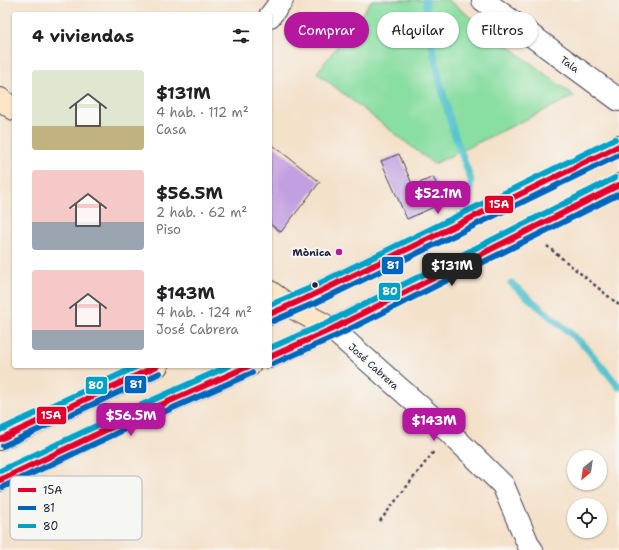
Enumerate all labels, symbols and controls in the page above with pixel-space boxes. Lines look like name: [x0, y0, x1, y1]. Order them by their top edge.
chip: Comprar: [284, 12, 369, 48]
chip: Alquilar: [377, 12, 459, 48]
chip: Filtros: [467, 12, 538, 48]
text: 4 viviendas: [32, 25, 134, 47]
icon: filters: [230, 25, 252, 47]
street label: Tala: [558, 53, 582, 76]
text: $131M: [156, 82, 211, 104]
icon: home: [64, 86, 112, 134]
text: 4 hab. · 112 m²: [156, 104, 249, 121]
text: Casa: [156, 121, 186, 138]
pin: $52.1M: [405, 181, 471, 215]
text: $56.5M: [156, 182, 223, 204]
text: $52.1M: [414, 185, 462, 202]
icon: home: [64, 186, 112, 234]
line badge: 15A: [484, 195, 514, 214]
text: 15A: [489, 197, 510, 212]
text: 2 hab. · 62 m²: [156, 204, 247, 221]
text: Piso: [156, 221, 181, 238]
place label: Mònica: [293, 246, 331, 259]
marker: Mònica: [334, 247, 344, 257]
pin: $131M: [424, 253, 480, 287]
line badge: 81: [381, 256, 404, 275]
text: $131M: [431, 257, 473, 274]
text: 81: [387, 258, 399, 273]
unlabelled marker: [310, 280, 320, 290]
text: $143M: [156, 282, 215, 304]
line badge: 80: [378, 282, 401, 301]
text: 80: [382, 284, 398, 299]
icon: home: [64, 286, 112, 334]
text: 4 hab. · 124 m²: [156, 304, 252, 321]
text: José Cabrera: [156, 321, 239, 338]
street label: José Cabrera: [346, 340, 402, 393]
line badge: 81: [124, 375, 147, 394]
line badge: 80: [85, 376, 108, 395]
text: 81: [130, 377, 142, 392]
text: 80: [88, 378, 104, 393]
pin: $56.5M: [98, 403, 164, 437]
line badge: 15A: [36, 406, 67, 425]
text: $56.5M: [105, 407, 157, 424]
text: 15A: [41, 408, 62, 423]
pin: $143M: [406, 408, 462, 442]
text: $143M: [411, 412, 457, 429]
north arrow: [567, 450, 607, 490]
map controls: [567, 450, 607, 538]
legend: [10, 476, 142, 540]
text: 15A: [43, 483, 62, 498]
button: locate: [567, 498, 607, 538]
text: 81: [43, 501, 55, 516]
text: 80: [43, 519, 58, 534]

